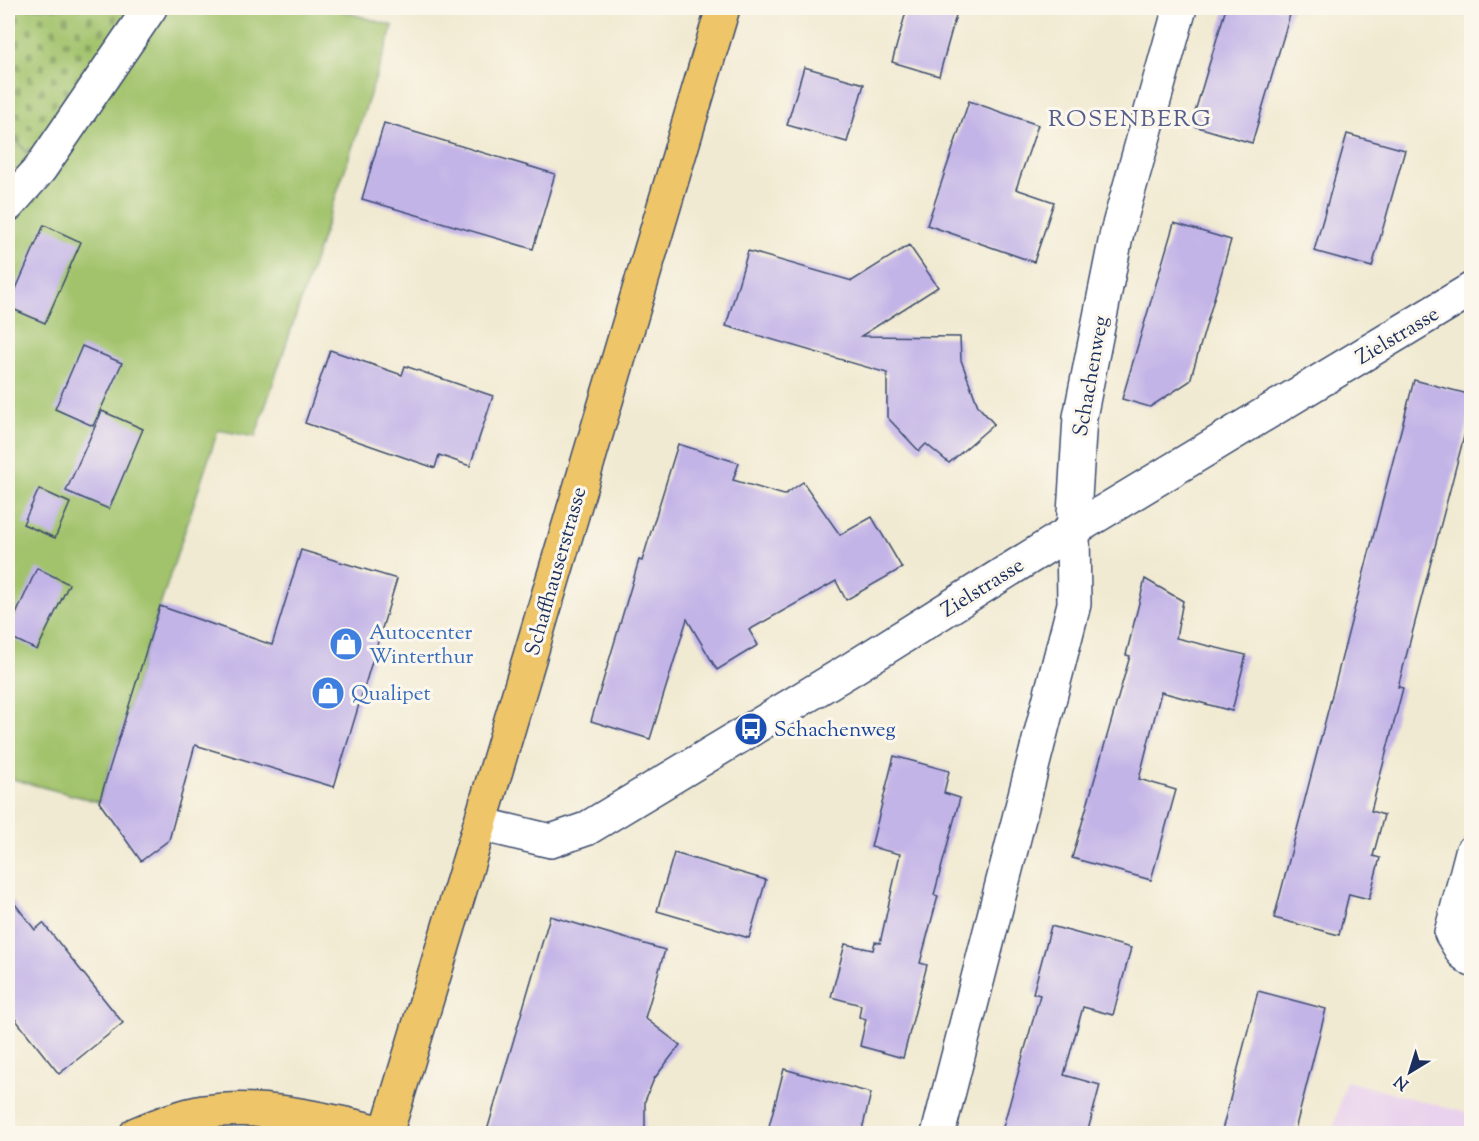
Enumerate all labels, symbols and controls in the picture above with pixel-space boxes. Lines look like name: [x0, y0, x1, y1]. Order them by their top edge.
district label: ROSENBERG: [1048, 103, 1212, 137]
street label: Zielstrasse: [1351, 300, 1445, 373]
street label: Schachenweg: [1067, 314, 1117, 439]
street label: Schaffhauserstrasse: [518, 484, 595, 659]
street label: Zielstrasse: [936, 551, 1030, 626]
place label: Autocenter Winterthur: [369, 619, 473, 673]
shop icon: Autocenter Winterthur: [328, 626, 364, 662]
shop icon: Qualipet: [310, 675, 346, 711]
place label: Qualipet: [351, 680, 431, 710]
bus stop icon: Schachenweg: [733, 711, 769, 747]
place label: Schachenweg: [774, 716, 896, 746]
north arrow: [1380, 1042, 1440, 1102]
text: N: [1390, 1069, 1414, 1095]

